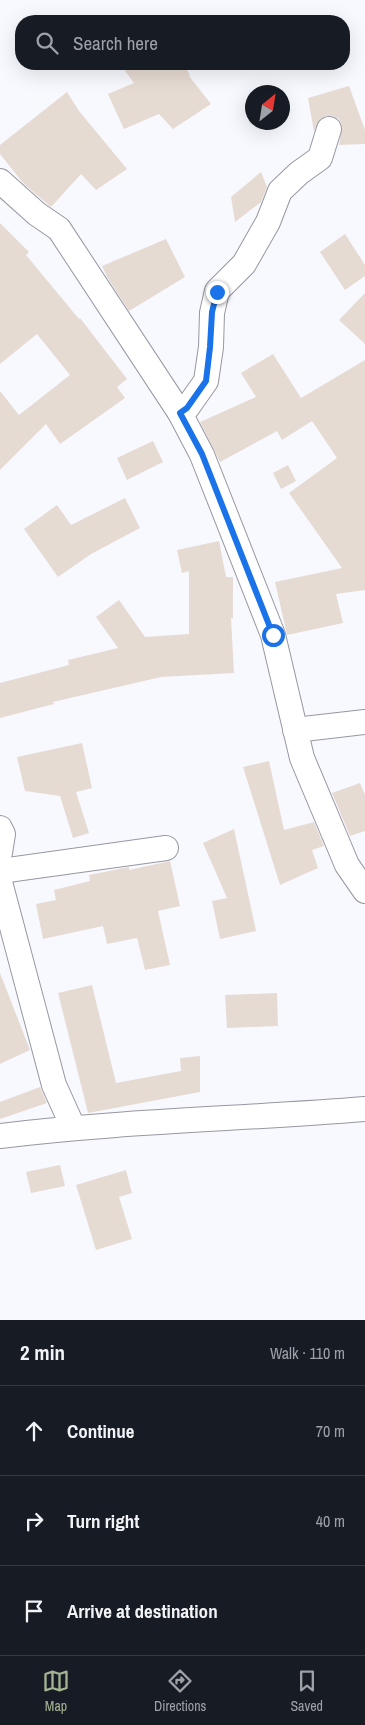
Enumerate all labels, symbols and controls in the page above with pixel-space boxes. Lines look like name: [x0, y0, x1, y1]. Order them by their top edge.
search box: [15, 15, 350, 70]
icon: search: [33, 29, 61, 57]
text: Search here: [73, 30, 158, 56]
north arrow: [245, 85, 290, 130]
route end: [206, 281, 229, 304]
route start: [262, 624, 285, 647]
text: 2 min: [20, 1338, 65, 1367]
text: Walk · 110 m: [270, 1342, 345, 1364]
icon: ahead: [20, 1417, 48, 1445]
text: Continue: [67, 1418, 135, 1444]
text: 70 m: [316, 1420, 345, 1442]
icon: right: [20, 1507, 48, 1535]
text: Turn right: [67, 1508, 139, 1534]
text: 40 m: [316, 1510, 345, 1532]
icon: arrive: [20, 1597, 48, 1625]
text: Arrive at destination: [67, 1598, 218, 1624]
tab: Map: [42, 1667, 70, 1715]
tab: Directions: [154, 1667, 206, 1715]
tab: Saved: [290, 1667, 323, 1715]

